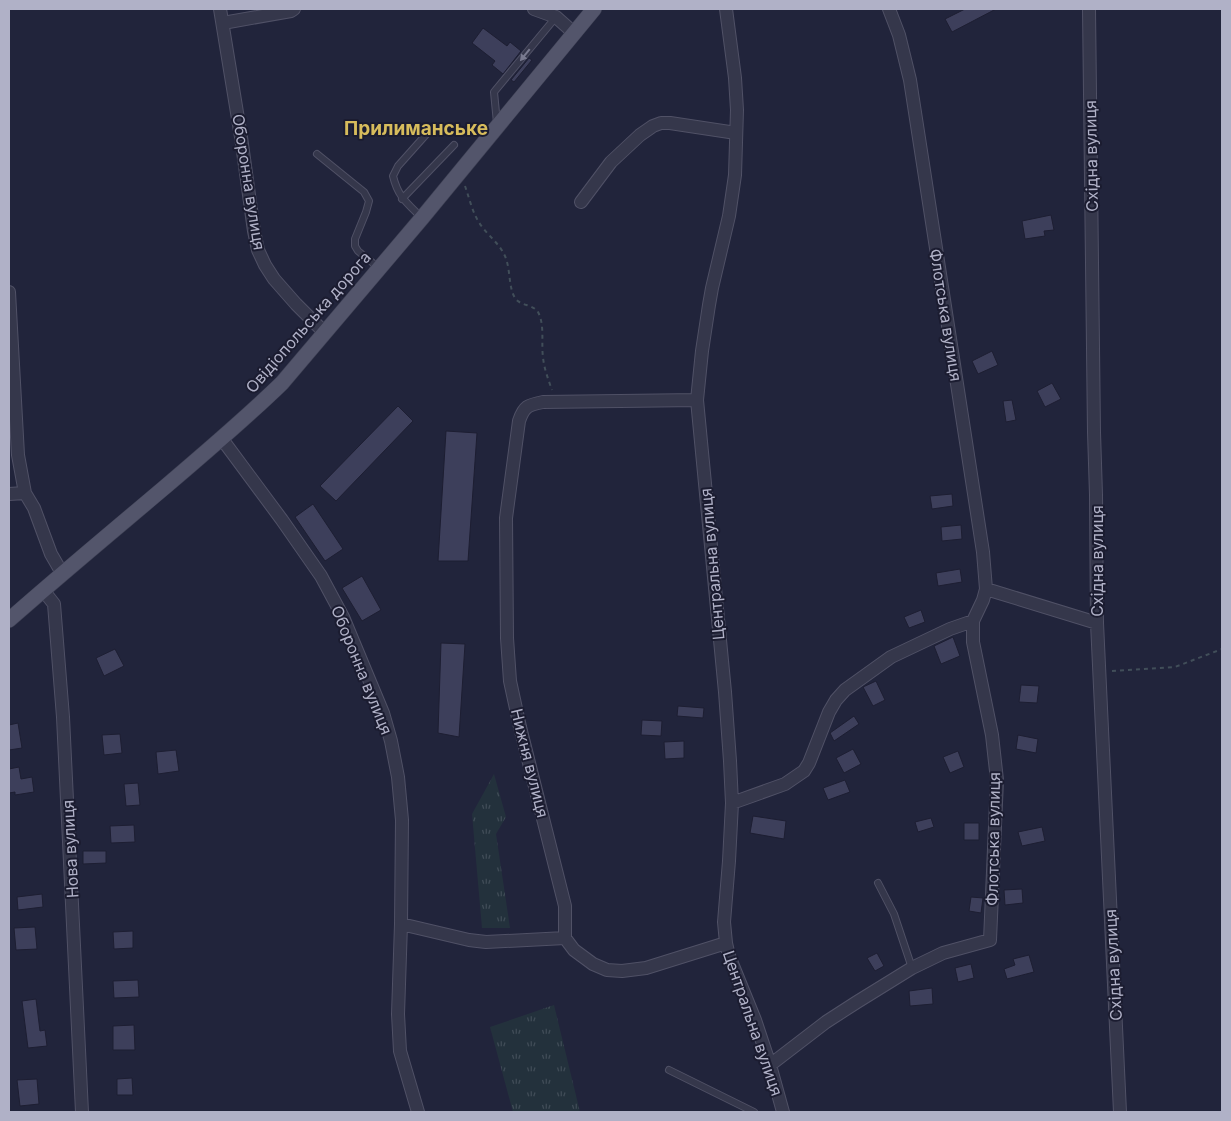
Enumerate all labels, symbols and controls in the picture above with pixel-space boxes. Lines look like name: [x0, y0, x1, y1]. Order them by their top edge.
one-way arrow: [519, 48, 530, 61]
street label: Східна вулиця: [1080, 100, 1102, 212]
street label: Оборонна вулиця: [228, 113, 270, 251]
district label: Прилиманське: [344, 117, 488, 140]
street label: Овідіопольська дорога: [241, 247, 375, 397]
street label: Флотська вулиця: [926, 247, 966, 383]
street label: Центральна вулиця: [695, 487, 729, 641]
street label: Східна вулиця: [1087, 505, 1107, 617]
street label: Оборонна вулиця: [327, 603, 397, 737]
street label: Нижня вулиця: [507, 706, 553, 820]
street label: Флотська вулиця: [982, 772, 1004, 906]
street label: Нова вулиця: [57, 799, 83, 899]
street label: Східна вулиця: [1100, 909, 1126, 1021]
street label: Центральна вулиця: [719, 948, 787, 1098]

